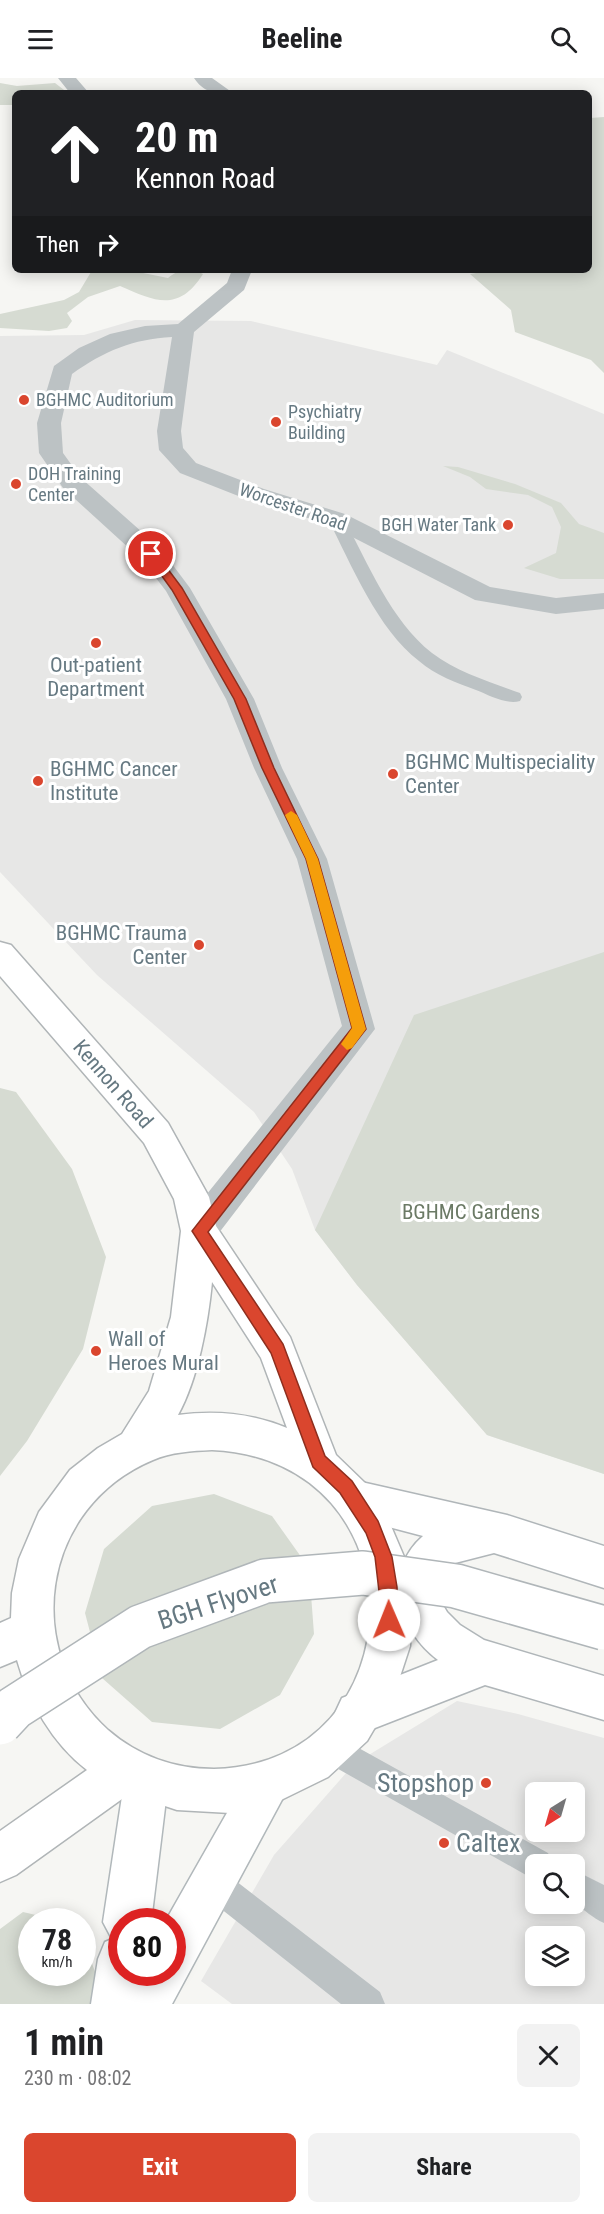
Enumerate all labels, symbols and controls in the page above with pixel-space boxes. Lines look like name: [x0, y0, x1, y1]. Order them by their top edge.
icon: menu: [24, 23, 57, 56]
text: Beeline: [262, 23, 342, 55]
icon: search: [547, 23, 580, 56]
text: 20 m: [135, 113, 218, 162]
icon: ahead: [36, 114, 114, 192]
text: Kennon Road: [135, 163, 275, 195]
icon: right: [91, 228, 124, 261]
text: Then: [36, 232, 79, 257]
place label: BGHMC Auditorium: [36, 389, 174, 410]
marker: BGHMC Auditorium: [17, 393, 31, 407]
place label: Psychiatry Building: [288, 401, 362, 443]
marker: Psychiatry Building: [269, 415, 283, 429]
place label: DOH Training Center: [28, 463, 121, 505]
marker: DOH Training Center: [9, 477, 23, 491]
street label: Worcester Road: [237, 478, 350, 535]
place label: BGH Water Tank: [381, 514, 496, 535]
marker: BGH Water Tank: [501, 518, 515, 532]
pin: [125, 528, 176, 579]
icon: arrive: [134, 537, 167, 570]
marker: Out-patient Department: [89, 636, 103, 650]
place label: Out-patient Department: [47, 653, 145, 701]
place label: BGHMC Multispeciality Center: [405, 750, 596, 798]
place label: BGHMC Cancer Institute: [50, 757, 178, 805]
marker: BGHMC Multispeciality Center: [386, 767, 400, 781]
marker: BGHMC Cancer Institute: [31, 774, 45, 788]
place label: BGHMC Trauma Center: [56, 921, 187, 969]
marker: BGHMC Trauma Center: [192, 938, 206, 952]
street label: Kennon Road: [68, 1035, 158, 1133]
park label: BGHMC Gardens: [402, 1200, 540, 1224]
place label: Wall of Heroes Mural: [108, 1327, 219, 1375]
marker: Wall of Heroes Mural: [89, 1344, 103, 1358]
street label: BGH Flyover: [154, 1568, 282, 1636]
position arrow: [357, 1588, 421, 1652]
place label: Stopshop: [377, 1768, 474, 1798]
marker: Stopshop: [479, 1776, 493, 1790]
north arrow: [525, 1782, 585, 1842]
map controls: [525, 1782, 585, 1986]
place label: Caltex: [456, 1828, 520, 1858]
marker: Caltex: [437, 1836, 451, 1850]
button: search: [525, 1854, 585, 1914]
speed limit sign: 80: [108, 1908, 186, 1986]
text: 78: [42, 1922, 72, 1957]
button: layers: [525, 1926, 585, 1986]
text: km/h: [42, 1953, 72, 1971]
text: 1 min: [24, 2022, 104, 2064]
button: close: [517, 2024, 580, 2087]
text: 230 m · 08:02: [24, 2066, 131, 2090]
button: Exit: [24, 2133, 296, 2202]
button: Share: [308, 2133, 580, 2202]

